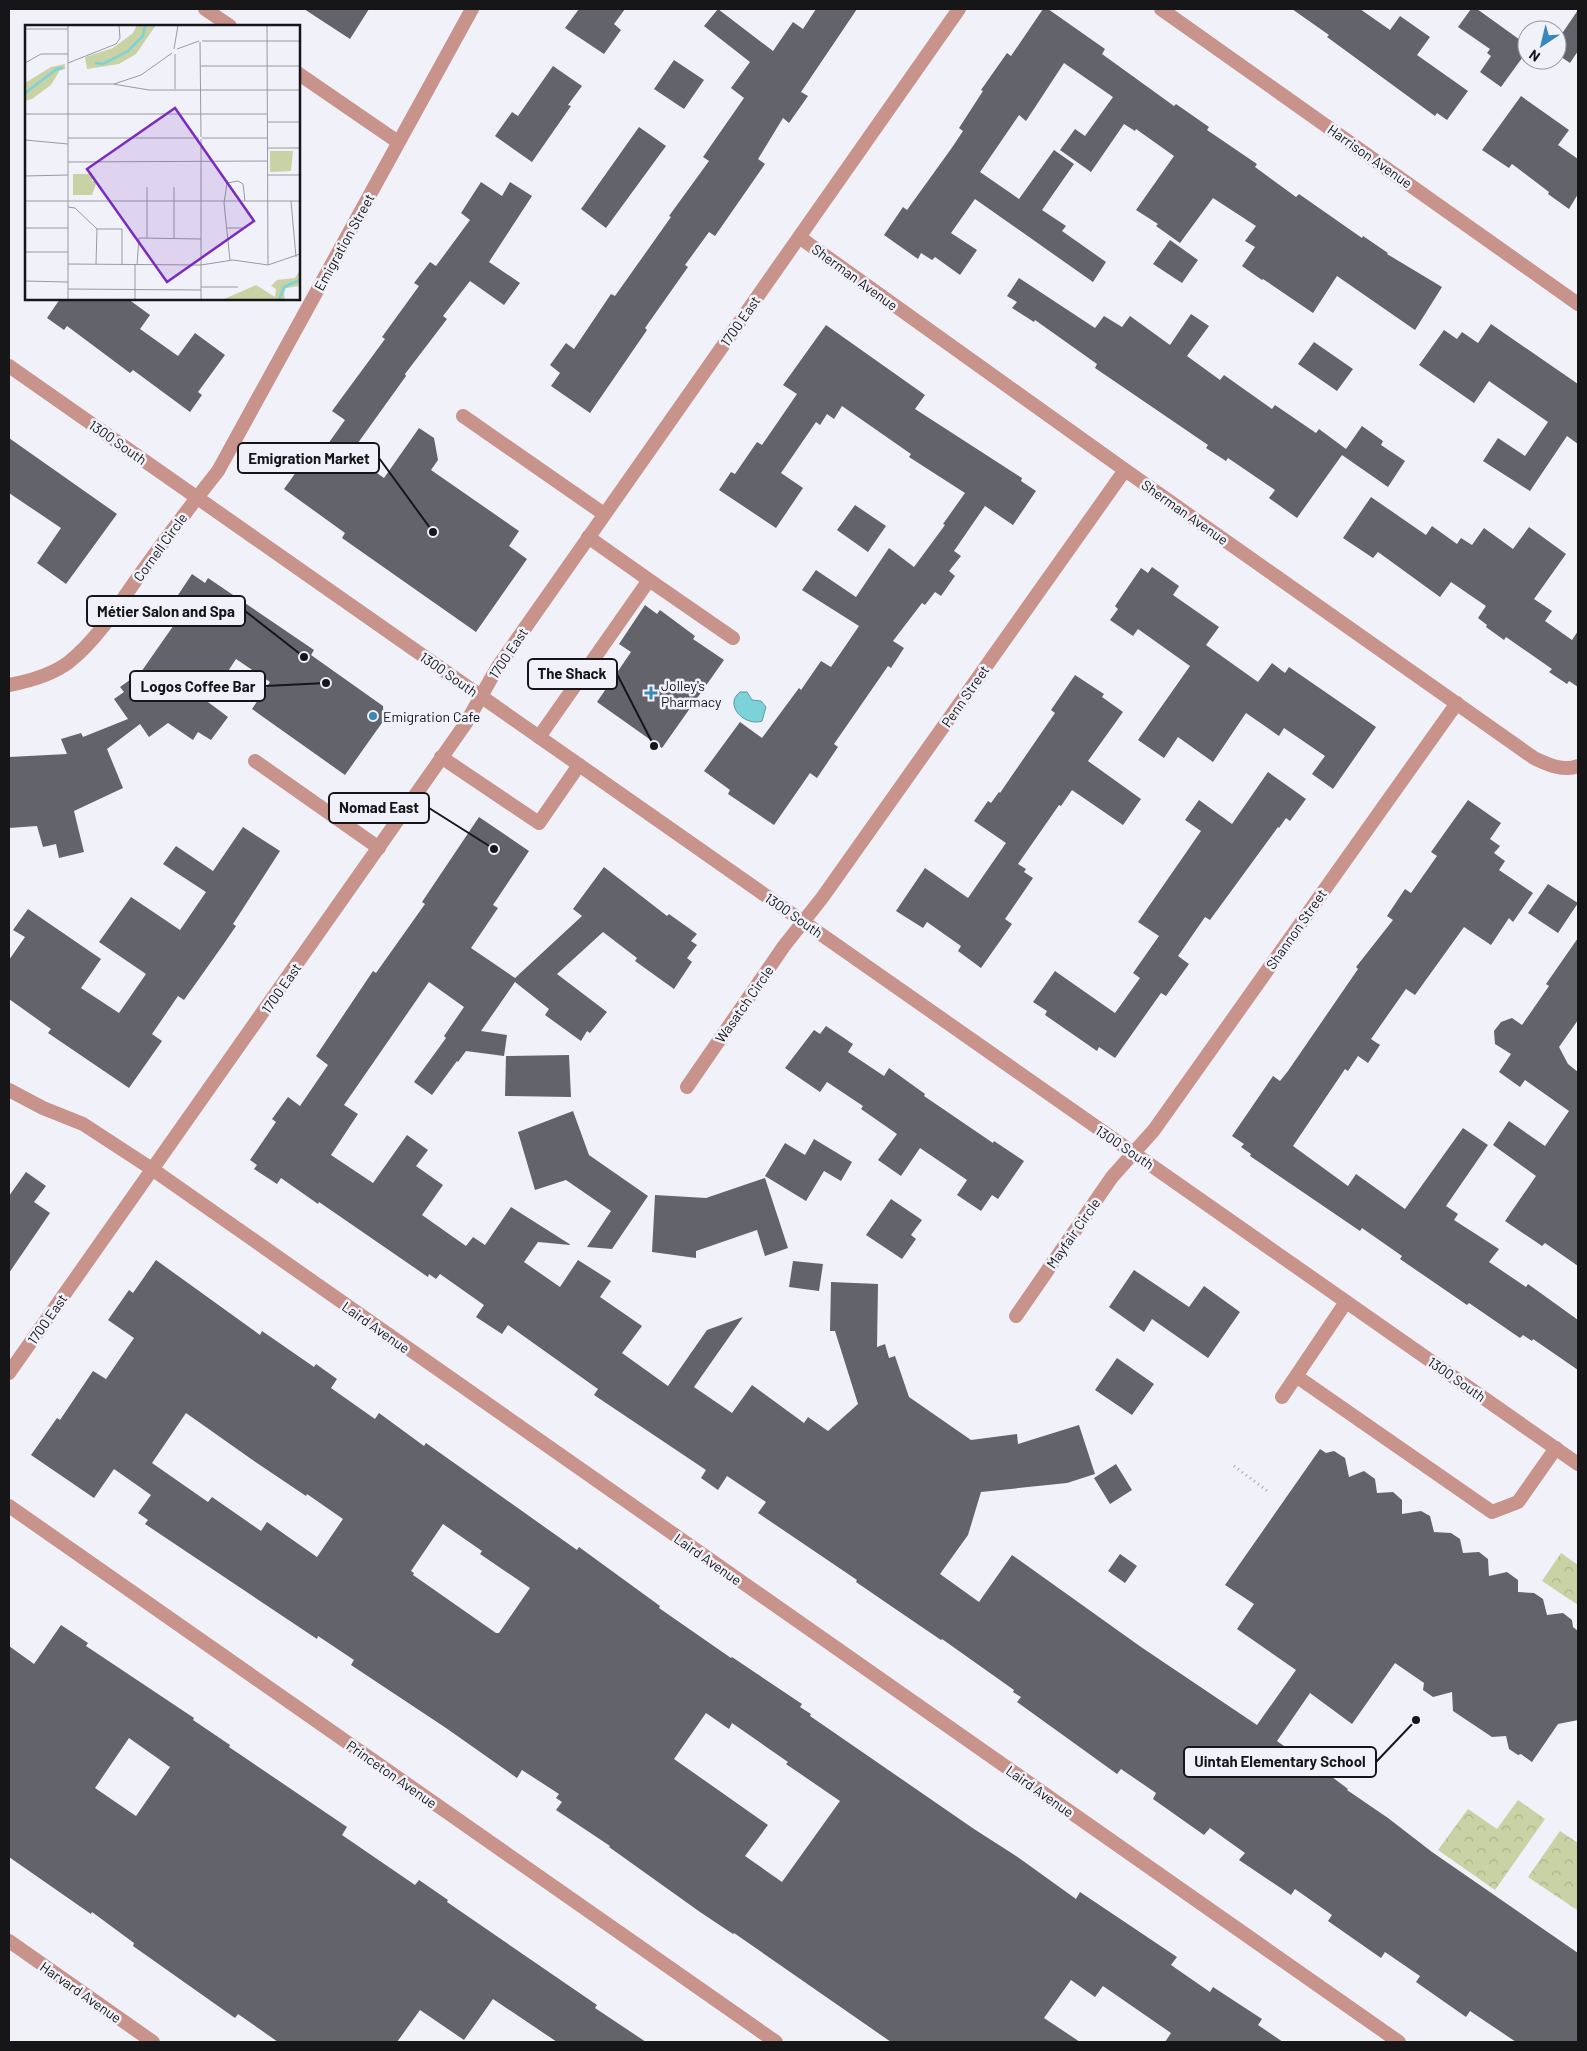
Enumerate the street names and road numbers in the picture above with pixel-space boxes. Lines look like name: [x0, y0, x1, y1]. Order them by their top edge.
street label: Harrison Avenue: [1324, 121, 1416, 191]
street label: Emigration Street: [310, 191, 378, 293]
street label: Sherman Avenue: [809, 240, 901, 314]
street label: 1700 East: [717, 293, 763, 349]
street label: 1300 South: [86, 416, 150, 468]
street label: Sherman Avenue: [1138, 476, 1232, 548]
street label: Cornell Circle: [129, 509, 191, 585]
street label: 1700 East: [485, 624, 531, 682]
street label: 1300 South: [417, 648, 481, 700]
street label: Penn Street: [937, 662, 993, 730]
street label: Shannon Street: [1262, 886, 1330, 972]
street label: 1300 South: [762, 889, 826, 941]
street label: 1700 East: [258, 960, 304, 1016]
street label: Wasatch Circle: [711, 962, 777, 1046]
street label: 1300 South: [1093, 1121, 1157, 1173]
street label: Mayfair Circle: [1043, 1195, 1103, 1271]
street label: 1700 East: [24, 1291, 70, 1347]
street label: Laird Avenue: [339, 1297, 413, 1357]
street label: 1300 South: [1425, 1353, 1489, 1405]
street label: Laird Avenue: [671, 1529, 745, 1589]
street label: Princeton Avenue: [344, 1737, 440, 1811]
street label: Laird Avenue: [1003, 1761, 1077, 1821]
street label: Harvard Avenue: [37, 1958, 125, 2026]

